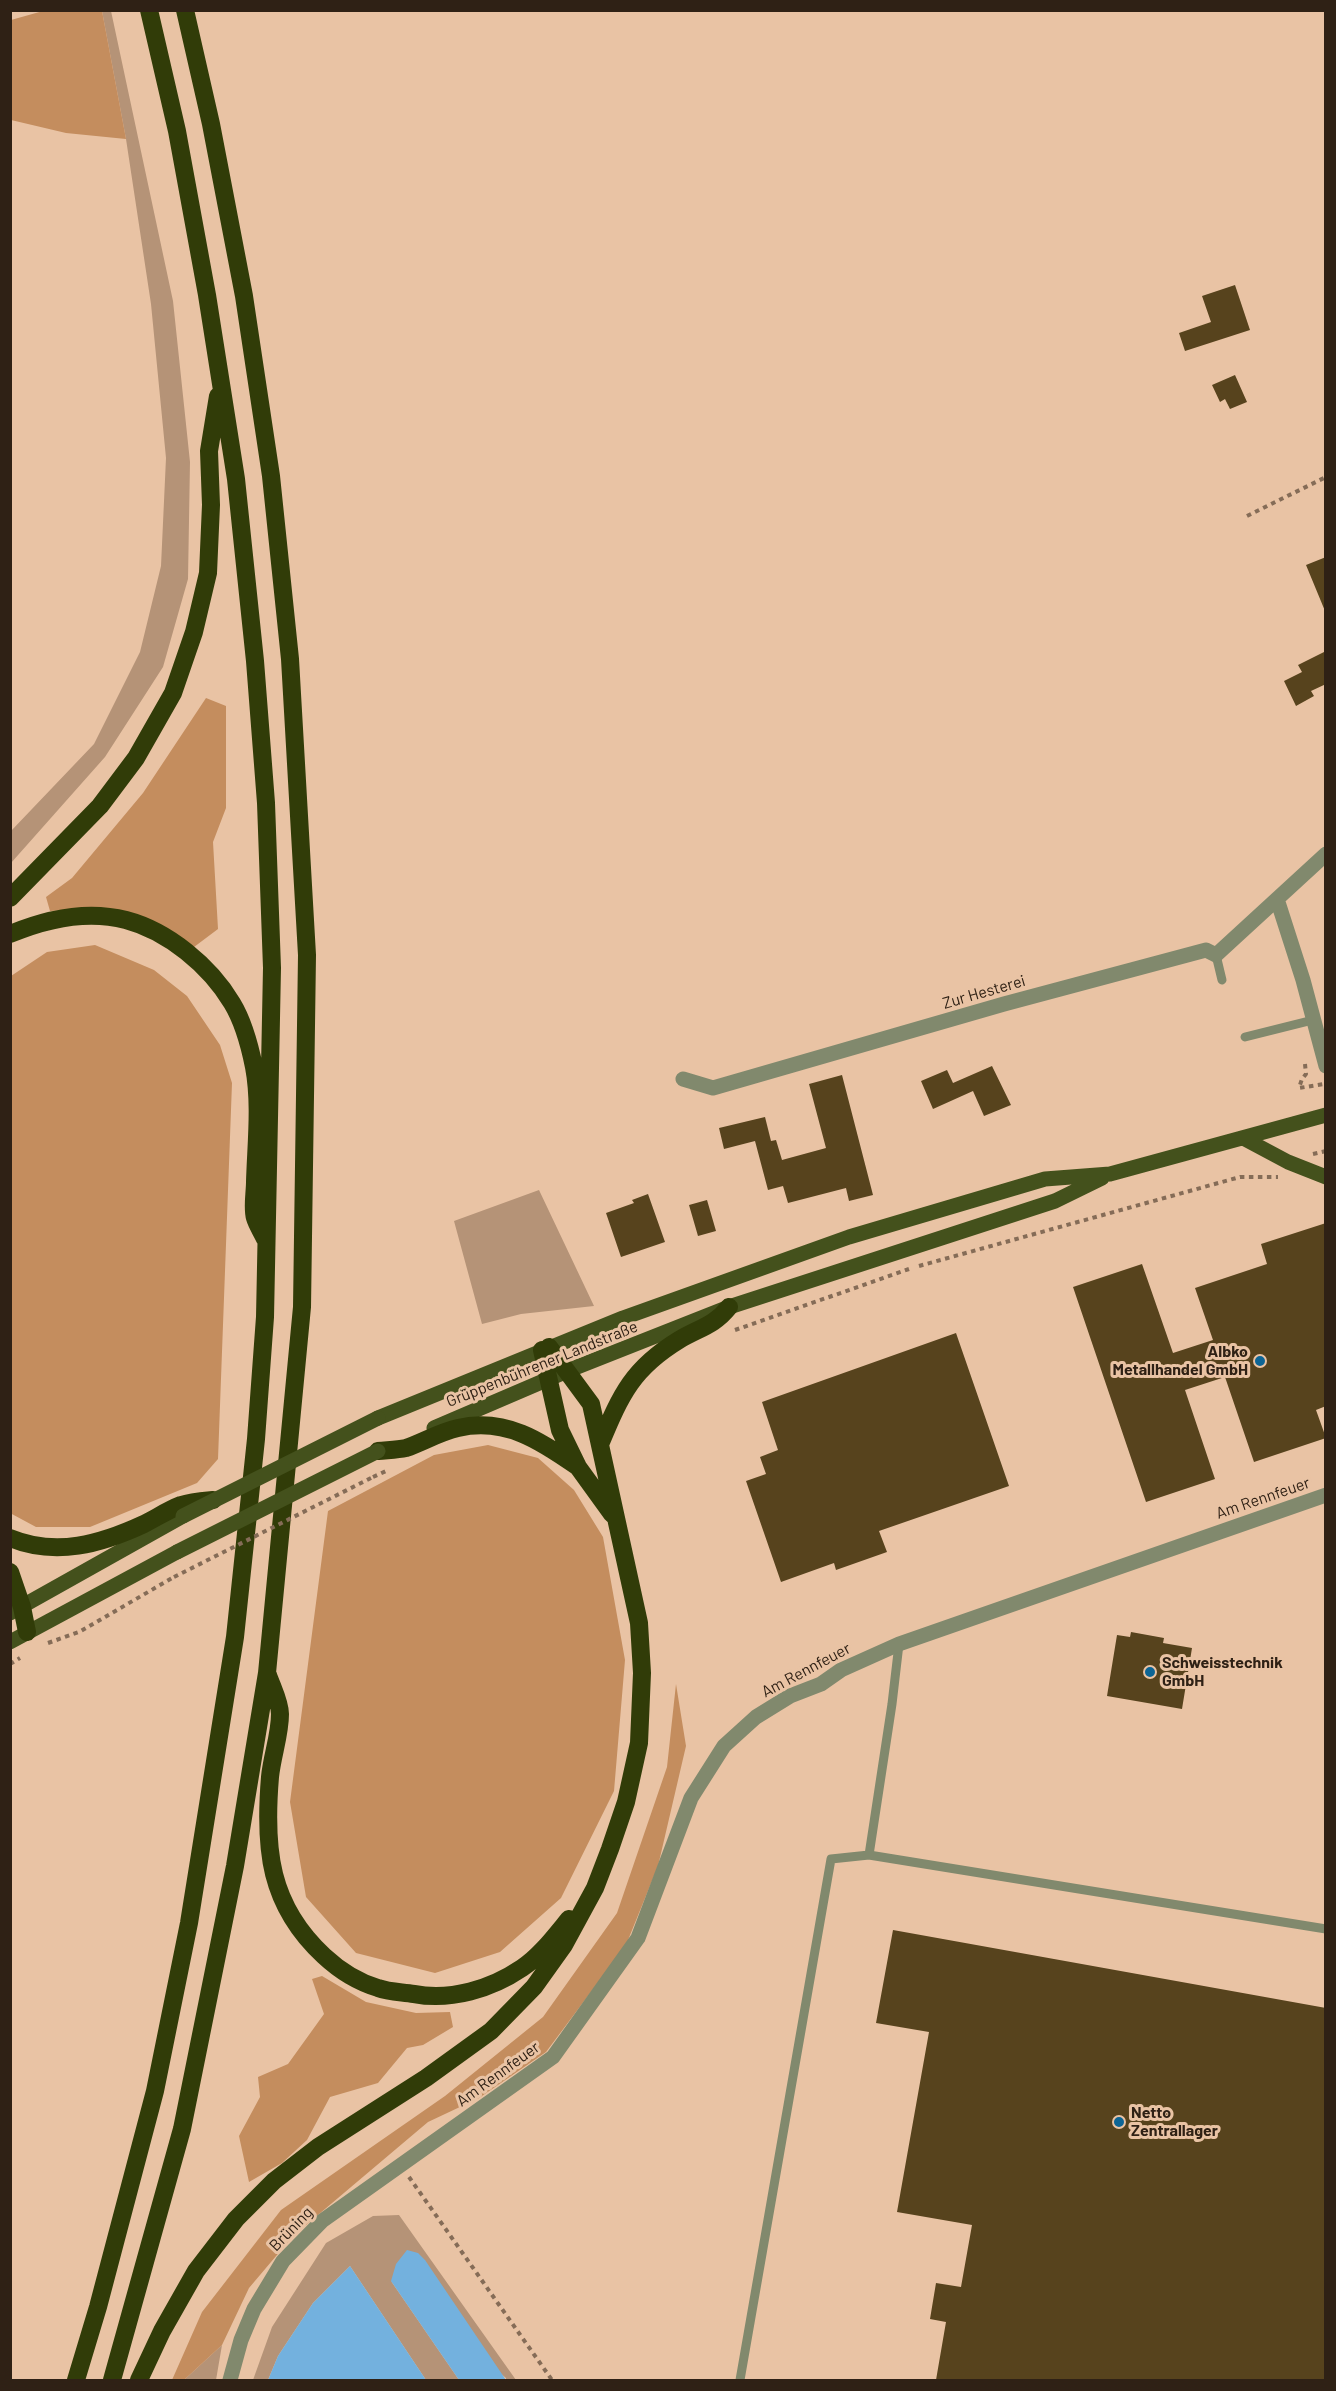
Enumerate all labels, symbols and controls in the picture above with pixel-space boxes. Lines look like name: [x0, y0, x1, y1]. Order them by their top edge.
street label: Zur Hesterei: [940, 971, 1028, 1013]
street label: Grüppenbührener Landstraße: [444, 1317, 640, 1411]
place label: Albko Metallhandel GmbH: [1113, 1342, 1248, 1380]
marker: Albko Metallhandel GmbH: [1253, 1354, 1267, 1368]
street label: Am Rennfeuer: [1214, 1473, 1312, 1523]
street label: Am Rennfeuer: [758, 1639, 854, 1701]
place label: Schweisstechnik GmbH: [1162, 1653, 1283, 1691]
marker: Schweisstechnik GmbH: [1143, 1665, 1157, 1679]
street label: Am Rennfeuer: [453, 2037, 543, 2111]
place label: Netto Zentrallager: [1131, 2103, 1218, 2141]
marker: Netto Zentrallager: [1112, 2115, 1126, 2129]
street label: Brüning: [265, 2203, 317, 2255]

